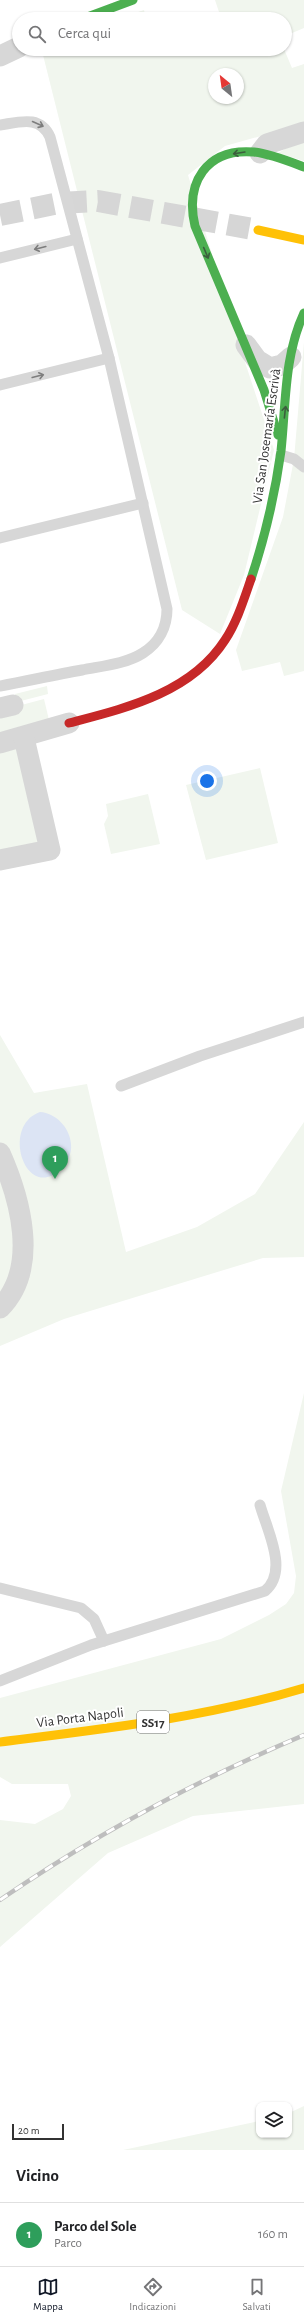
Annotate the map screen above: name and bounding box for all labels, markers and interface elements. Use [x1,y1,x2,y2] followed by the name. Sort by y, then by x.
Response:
[12,12,292,56] search box
[26,23,48,45] icon: search
[58,26,111,41] text: Cerca qui
[208,68,244,104] north arrow
[32,121,44,128] one-way arrow
[233,149,246,157] one-way arrow
[33,245,46,253] one-way arrow
[203,246,211,258] one-way arrow
[251,367,283,505] street label: Via San Josemaría Escrivà
[31,371,44,379] one-way arrow
[281,406,289,419] one-way arrow
[197,771,217,791] your location
[42,1146,68,1179] pin: 1
[36,1706,125,1730] street label: Via Porta Napoli
[137,1711,169,1733] road number: SS17
[256,2102,292,2138] map controls
[256,2102,292,2138] button: layers
[12,2122,64,2141] scale bar
[18,2125,39,2136] text: 20 m
[16,2167,59,2184] text: Vicino
[54,2219,137,2234] text: Parco del Sole
[27,2228,31,2241] text: 1
[258,2228,288,2241] text: 160 m
[54,2237,82,2250] text: Parco
[33,2276,63,2313] tab: Mappa
[129,2276,176,2313] tab: Indicazioni
[242,2276,271,2313] tab: Salvati

